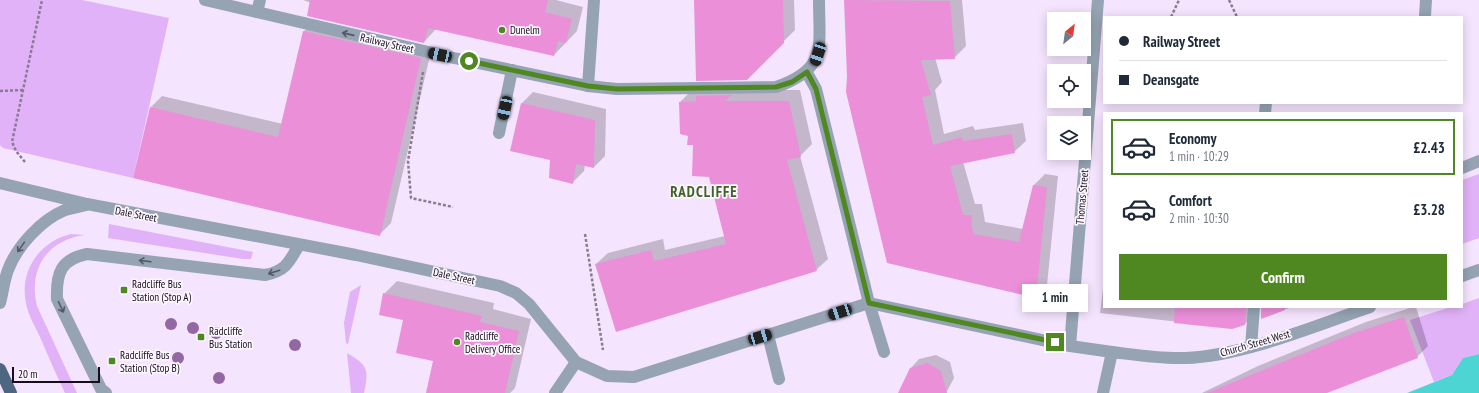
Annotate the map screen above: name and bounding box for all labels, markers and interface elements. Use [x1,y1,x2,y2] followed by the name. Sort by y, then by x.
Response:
[1047,12,1091,56] north arrow
[1047,12,1091,160] map controls
[510,23,540,37] place label: Dunelm
[497,25,507,35] marker: Dunelm
[342,29,355,37] one-way arrow
[359,30,415,56] street label: Railway Street
[1143,32,1220,51] text: Railway Street
[809,41,827,67] car
[427,47,453,63] car
[460,52,478,70] route start
[1047,64,1091,108] button: locate
[1143,70,1199,89] text: Deansgate
[497,95,513,121] car
[1047,116,1091,160] button: layers
[1121,129,1157,165] icon: car
[1169,129,1217,148] text: Economy
[1413,138,1445,157] text: £2.43
[1169,148,1229,165] text: 1 min · 10:29
[1073,169,1091,225] street label: Thomas Street
[670,182,738,201] district label: RADCLIFFE
[1121,191,1157,227] icon: car
[1169,191,1212,210] text: Comfort
[1413,200,1445,219] text: £3.28
[114,203,158,225] street label: Dale Street
[1169,210,1229,227] text: 2 min · 10:30
[17,242,25,253] one-way arrow
[1119,254,1447,300] button: Confirm
[139,257,152,265] one-way arrow
[432,265,476,287] street label: Dale Street
[268,269,280,277] one-way arrow
[132,277,191,304] place label: Radcliffe Bus Station (Stop A)
[1022,284,1088,312] callout: 1 min
[119,285,129,295] marker: Radcliffe Bus Station (Stop A)
[1042,289,1068,306] text: 1 min
[58,301,65,313] one-way arrow
[827,303,853,321] car
[209,324,252,351] place label: Radcliffe Bus Station
[1218,326,1292,360] street label: Church Street West
[747,328,773,346] car
[465,329,521,356] place label: Radcliffe Delivery Office
[196,332,206,342] marker: Radcliffe Bus Station
[1046,333,1064,351] route end
[452,337,462,347] marker: Radcliffe Delivery Office
[120,348,180,375] place label: Radcliffe Bus Station (Stop B)
[107,356,117,366] marker: Radcliffe Bus Station (Stop B)
[12,365,100,384] scale bar
[18,367,37,381] text: 20 m

